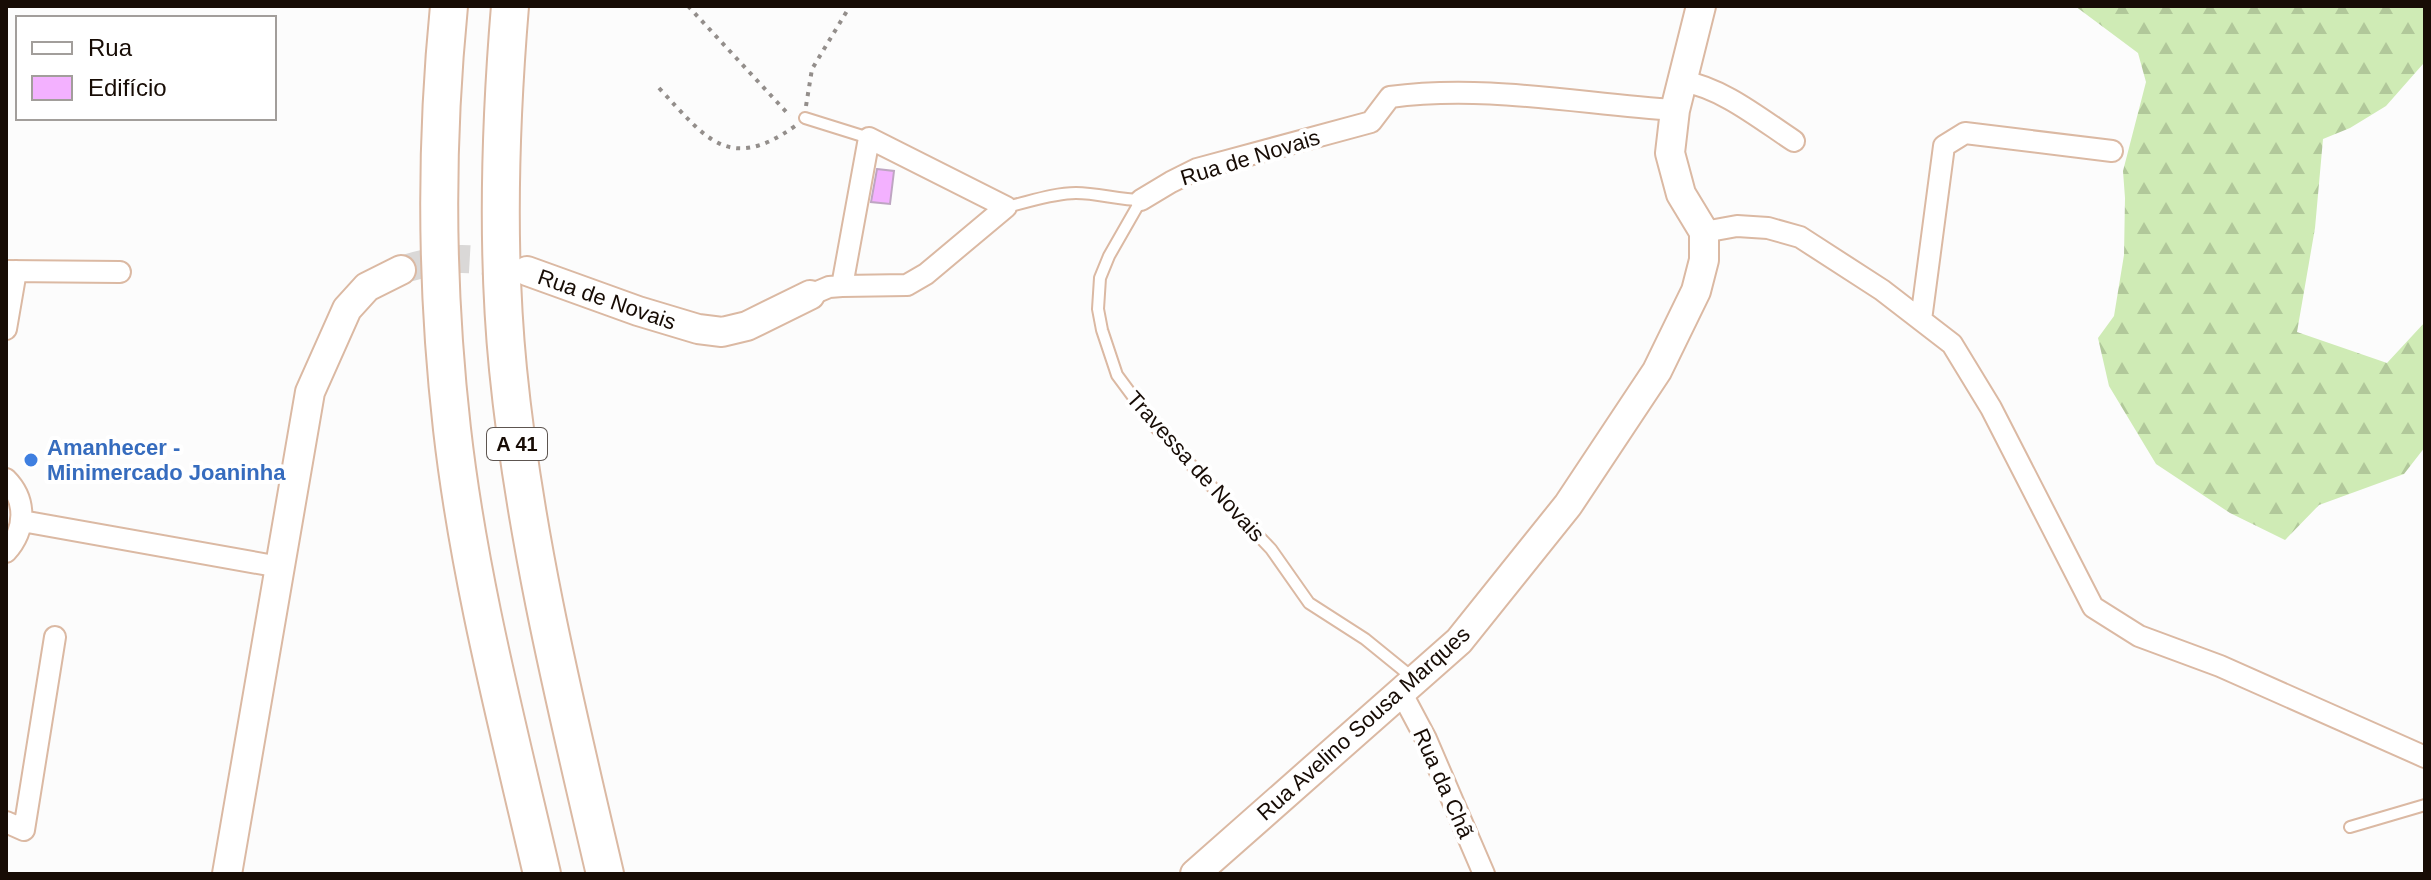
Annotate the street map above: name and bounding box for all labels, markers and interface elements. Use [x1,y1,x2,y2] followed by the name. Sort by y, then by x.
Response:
[16,16,276,120] legend
[88,34,133,61] text: Rua
[88,74,167,101] text: Edifício
[1177,124,1323,191] street label: Rua de Novais
[535,264,679,335] street label: Rua de Novais
[1122,386,1270,547] street label: Travessa de Novais
[487,428,547,460] road number: A 41
[47,435,286,485] place label: Amanhecer - Minimercado Joaninha
[22,451,40,469] marker: Amanhecer - Minimercado Joaninha
[1252,621,1475,825] street label: Rua Avelino Sousa Marques
[1408,724,1479,843] street label: Rua da Chã

